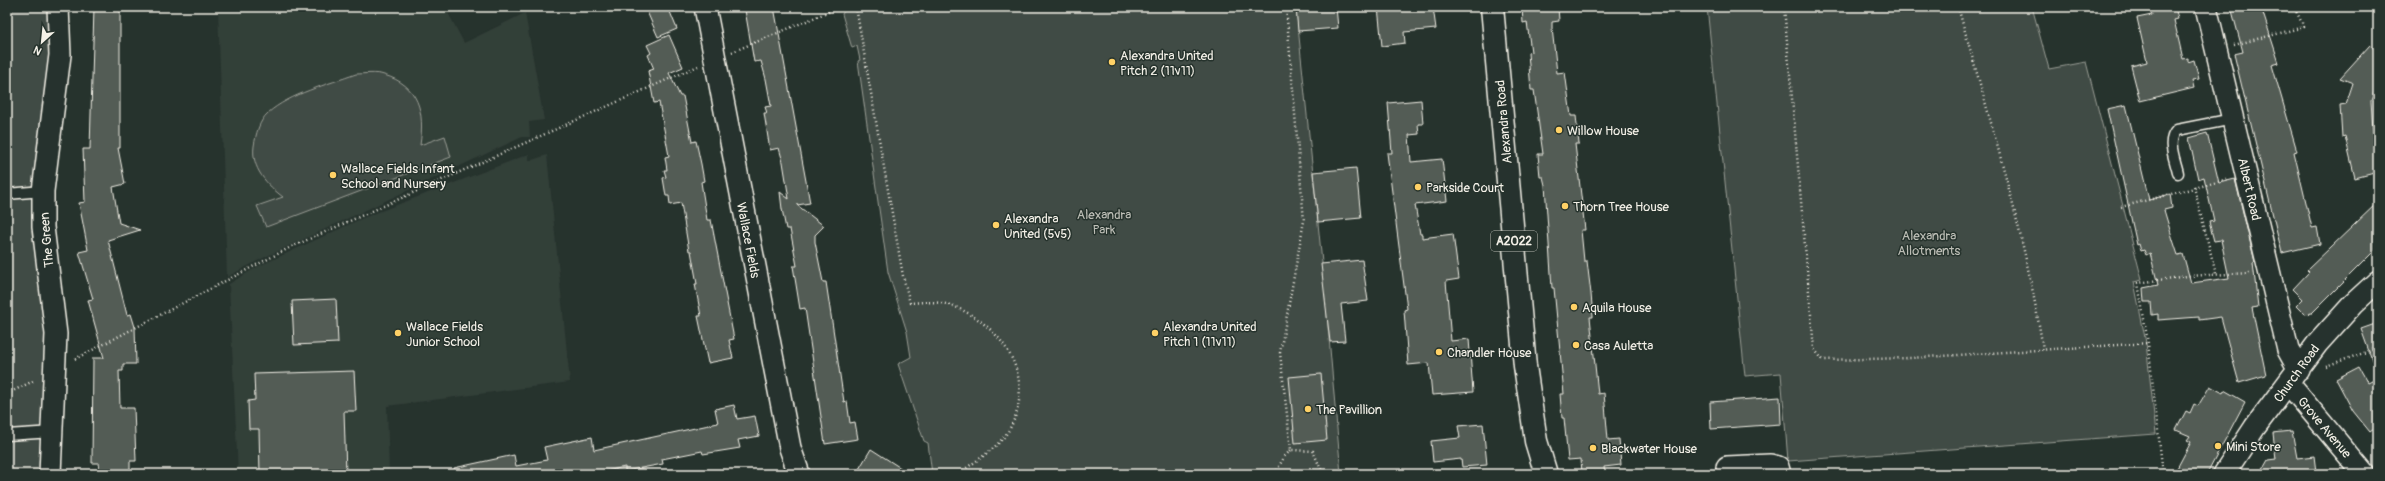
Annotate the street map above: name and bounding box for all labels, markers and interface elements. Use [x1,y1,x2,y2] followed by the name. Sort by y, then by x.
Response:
[22,22,62,62] north arrow
[31,43,44,58] text: N
[1120,48,1214,79] place label: Alexandra United Pitch 2 (11v11)
[1107,57,1117,67] marker: Alexandra United Pitch 2 (11v11)
[1492,79,1516,165] street label: Alexandra Road
[1567,123,1640,139] place label: Willow House
[1554,125,1564,135] marker: Willow House
[2234,156,2264,222] street label: Albert Road
[341,161,456,192] place label: Wallace Fields Infant School and Nursery
[328,170,338,180] marker: Wallace Fields Infant School and Nursery
[1426,180,1505,196] place label: Parkside Court
[1413,182,1423,192] marker: Parkside Court
[1573,199,1670,215] place label: Thorn Tree House
[733,201,763,280] street label: Wallace Fields
[1560,201,1570,211] marker: Thorn Tree House
[1077,207,1131,238] park label: Alexandra Park
[1004,211,1072,242] place label: Alexandra United (5v5)
[37,212,57,268] street label: The Green
[991,220,1001,230] marker: Alexandra United (5v5)
[1898,228,1961,259] park label: Alexandra Allotments
[1491,231,1537,251] road number: A2022
[1582,300,1652,316] place label: Aquila House
[1569,302,1579,312] marker: Aquila House
[406,319,483,350] place label: Wallace Fields Junior School
[1163,319,1257,350] place label: Alexandra United Pitch 1 (11v11)
[393,328,403,338] marker: Wallace Fields Junior School
[1150,328,1160,338] marker: Alexandra United Pitch 1 (11v11)
[1584,338,1653,354] place label: Casa Auletta
[1571,340,1581,350] marker: Casa Auletta
[2270,341,2323,406] street label: Church Road
[1447,345,1532,361] place label: Chandler House
[1434,347,1444,357] marker: Chandler House
[2294,394,2355,462] street label: Grove Avenue
[1316,402,1382,418] place label: The Pavillion
[1303,404,1313,414] marker: The Pavillion
[2226,439,2281,455] place label: Mini Store
[1601,441,1698,457] place label: Blackwater House
[2213,441,2223,451] marker: Mini Store
[1588,443,1598,453] marker: Blackwater House

